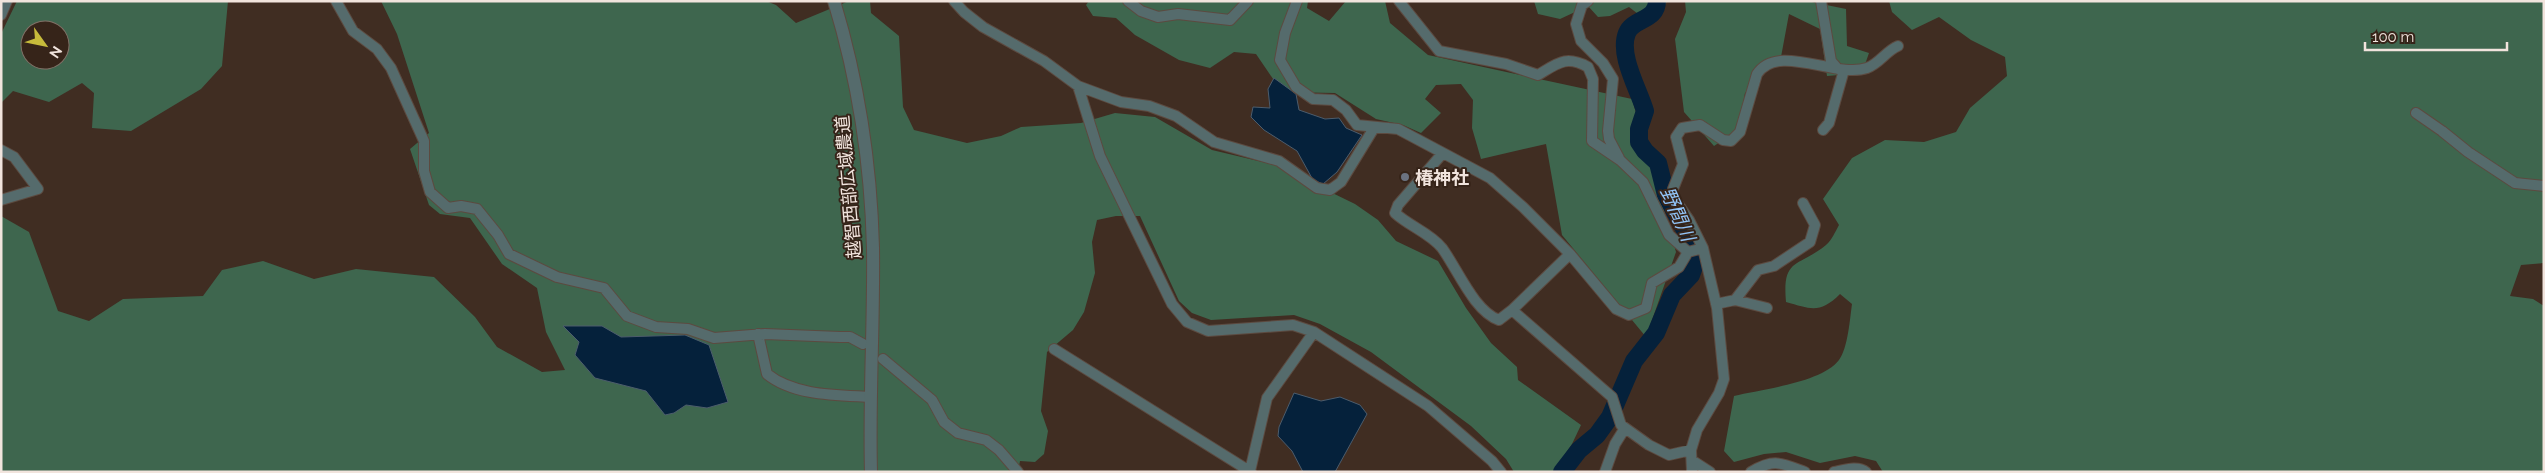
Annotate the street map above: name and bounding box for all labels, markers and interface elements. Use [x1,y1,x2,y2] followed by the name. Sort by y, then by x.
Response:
[20,20,70,70] north arrow
[2365,20,2508,52] scale bar
[2372,28,2414,46] text: 100 m
[46,43,66,61] text: N
[831,114,865,260] street label: 越智西部広域農道
[1415,167,1469,188] place label: 椿神社
[1399,171,1411,183] marker: 椿神社
[1656,183,1700,246] water label: 野間川

